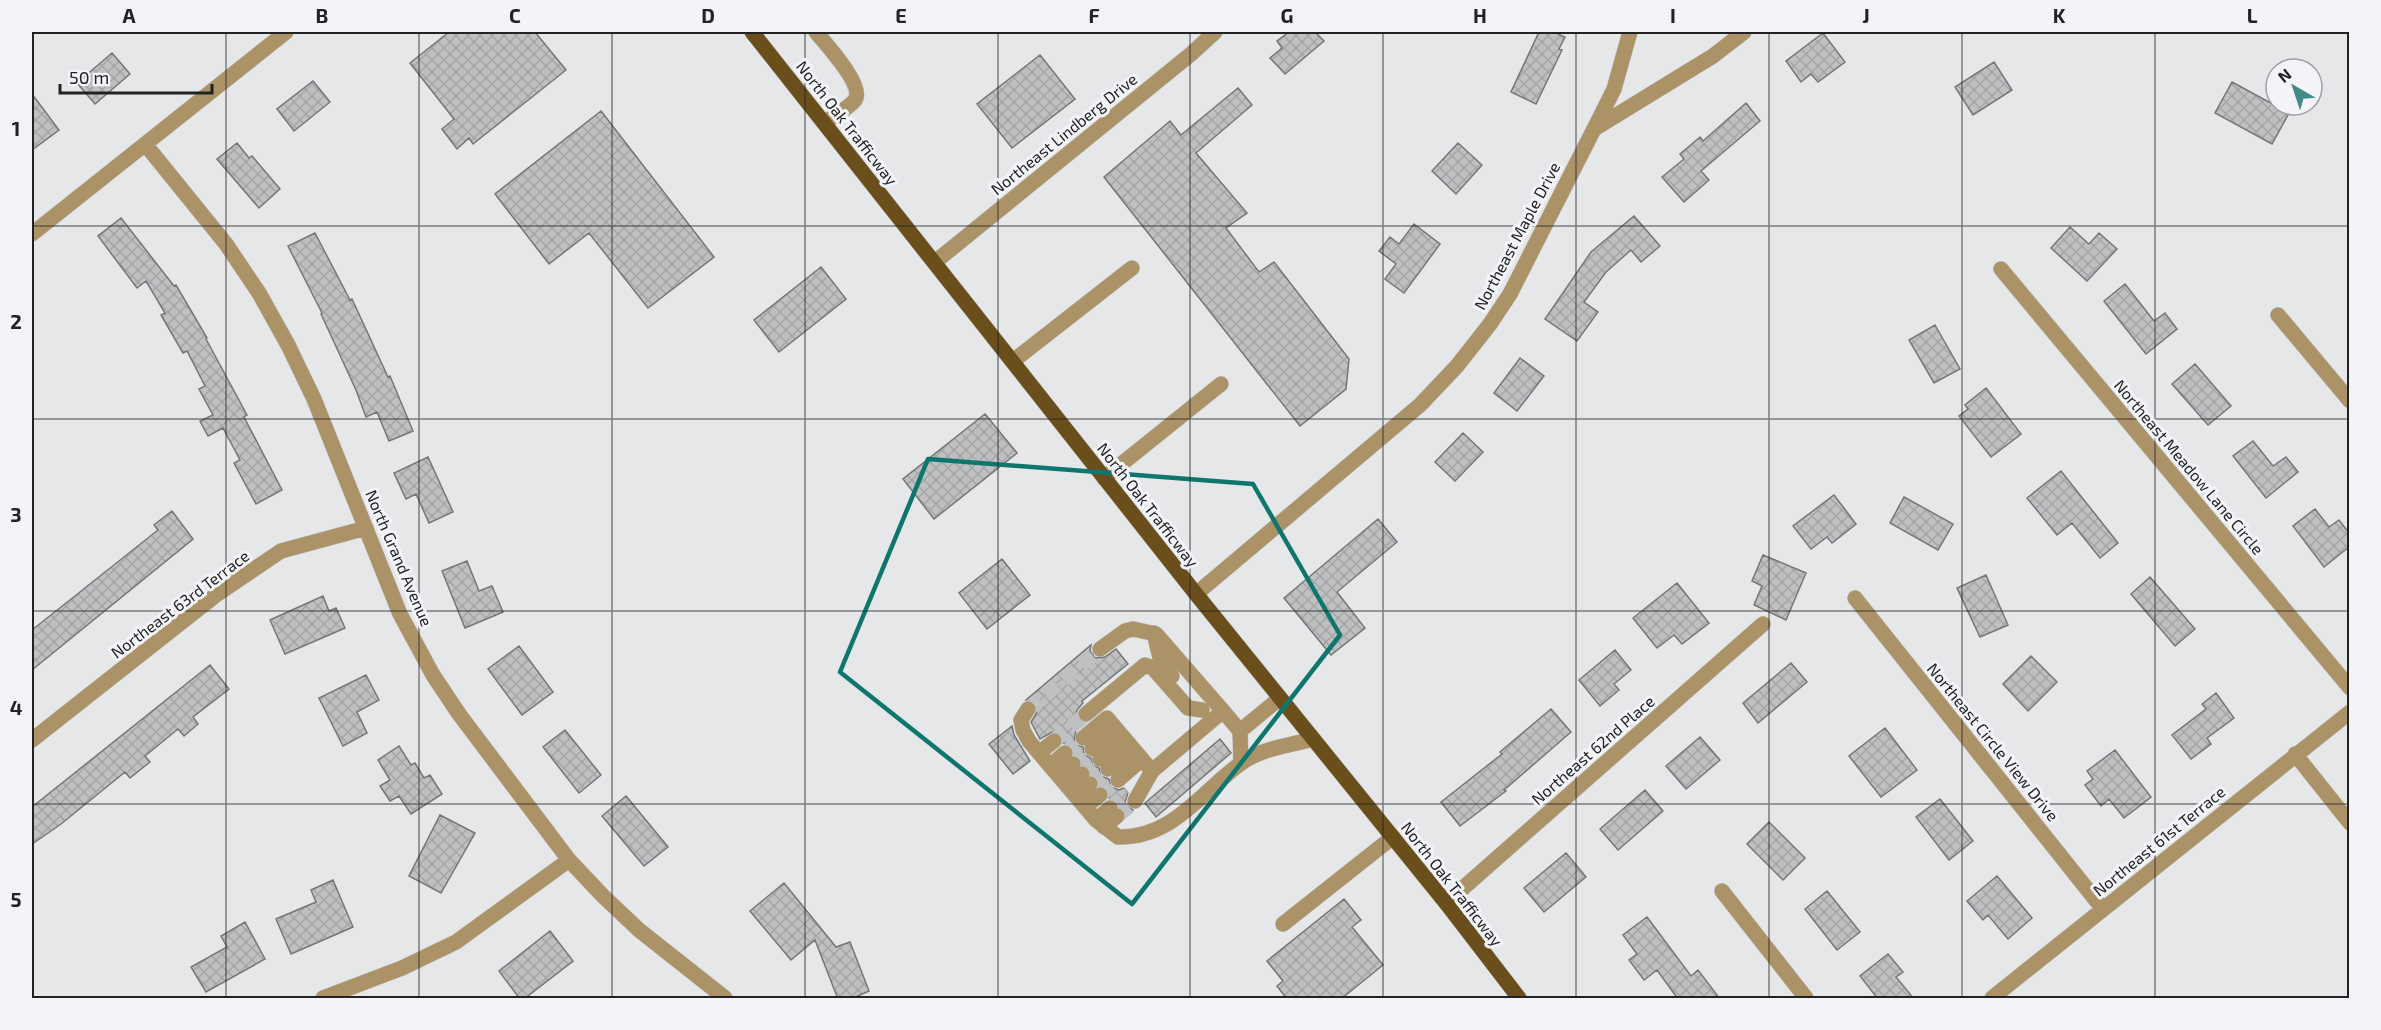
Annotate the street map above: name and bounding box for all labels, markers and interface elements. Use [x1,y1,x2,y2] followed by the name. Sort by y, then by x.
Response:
[122,3,136,27] text: A
[316,3,328,27] text: B
[509,3,521,27] text: C
[701,3,715,27] text: D
[895,3,907,27] text: E
[1088,3,1100,27] text: F
[1281,3,1293,27] text: G
[1473,3,1487,27] text: H
[1670,3,1676,27] text: I
[1862,3,1870,27] text: J
[2053,3,2066,27] text: K
[2247,3,2258,27] text: L
[60,57,212,95] scale bar
[793,57,902,189] street label: North Oak Trafficway
[2264,57,2324,117] north arrow
[2274,64,2295,86] text: N
[69,66,109,88] text: 50 m
[987,69,1141,198] street label: Northeast Lindberg Drive
[12,116,20,140] text: 1
[1470,159,1564,313] street label: Northeast Maple Drive
[10,309,22,333] text: 2
[2111,375,2268,558] street label: Northeast Meadow Lane Circle
[1094,439,1203,571] street label: North Oak Trafficway
[362,487,437,629] street label: North Grand Avenue
[10,502,22,526] text: 3
[107,545,253,662] street label: Northeast 63rd Terrace
[1924,659,2063,824] street label: Northeast Circle View Drive
[1527,691,1658,808] street label: Northeast 62nd Place
[10,695,23,719] text: 4
[2089,782,2229,900] street label: Northeast 61st Terrace
[1398,818,1507,950] street label: North Oak Trafficway
[10,887,22,911] text: 5

